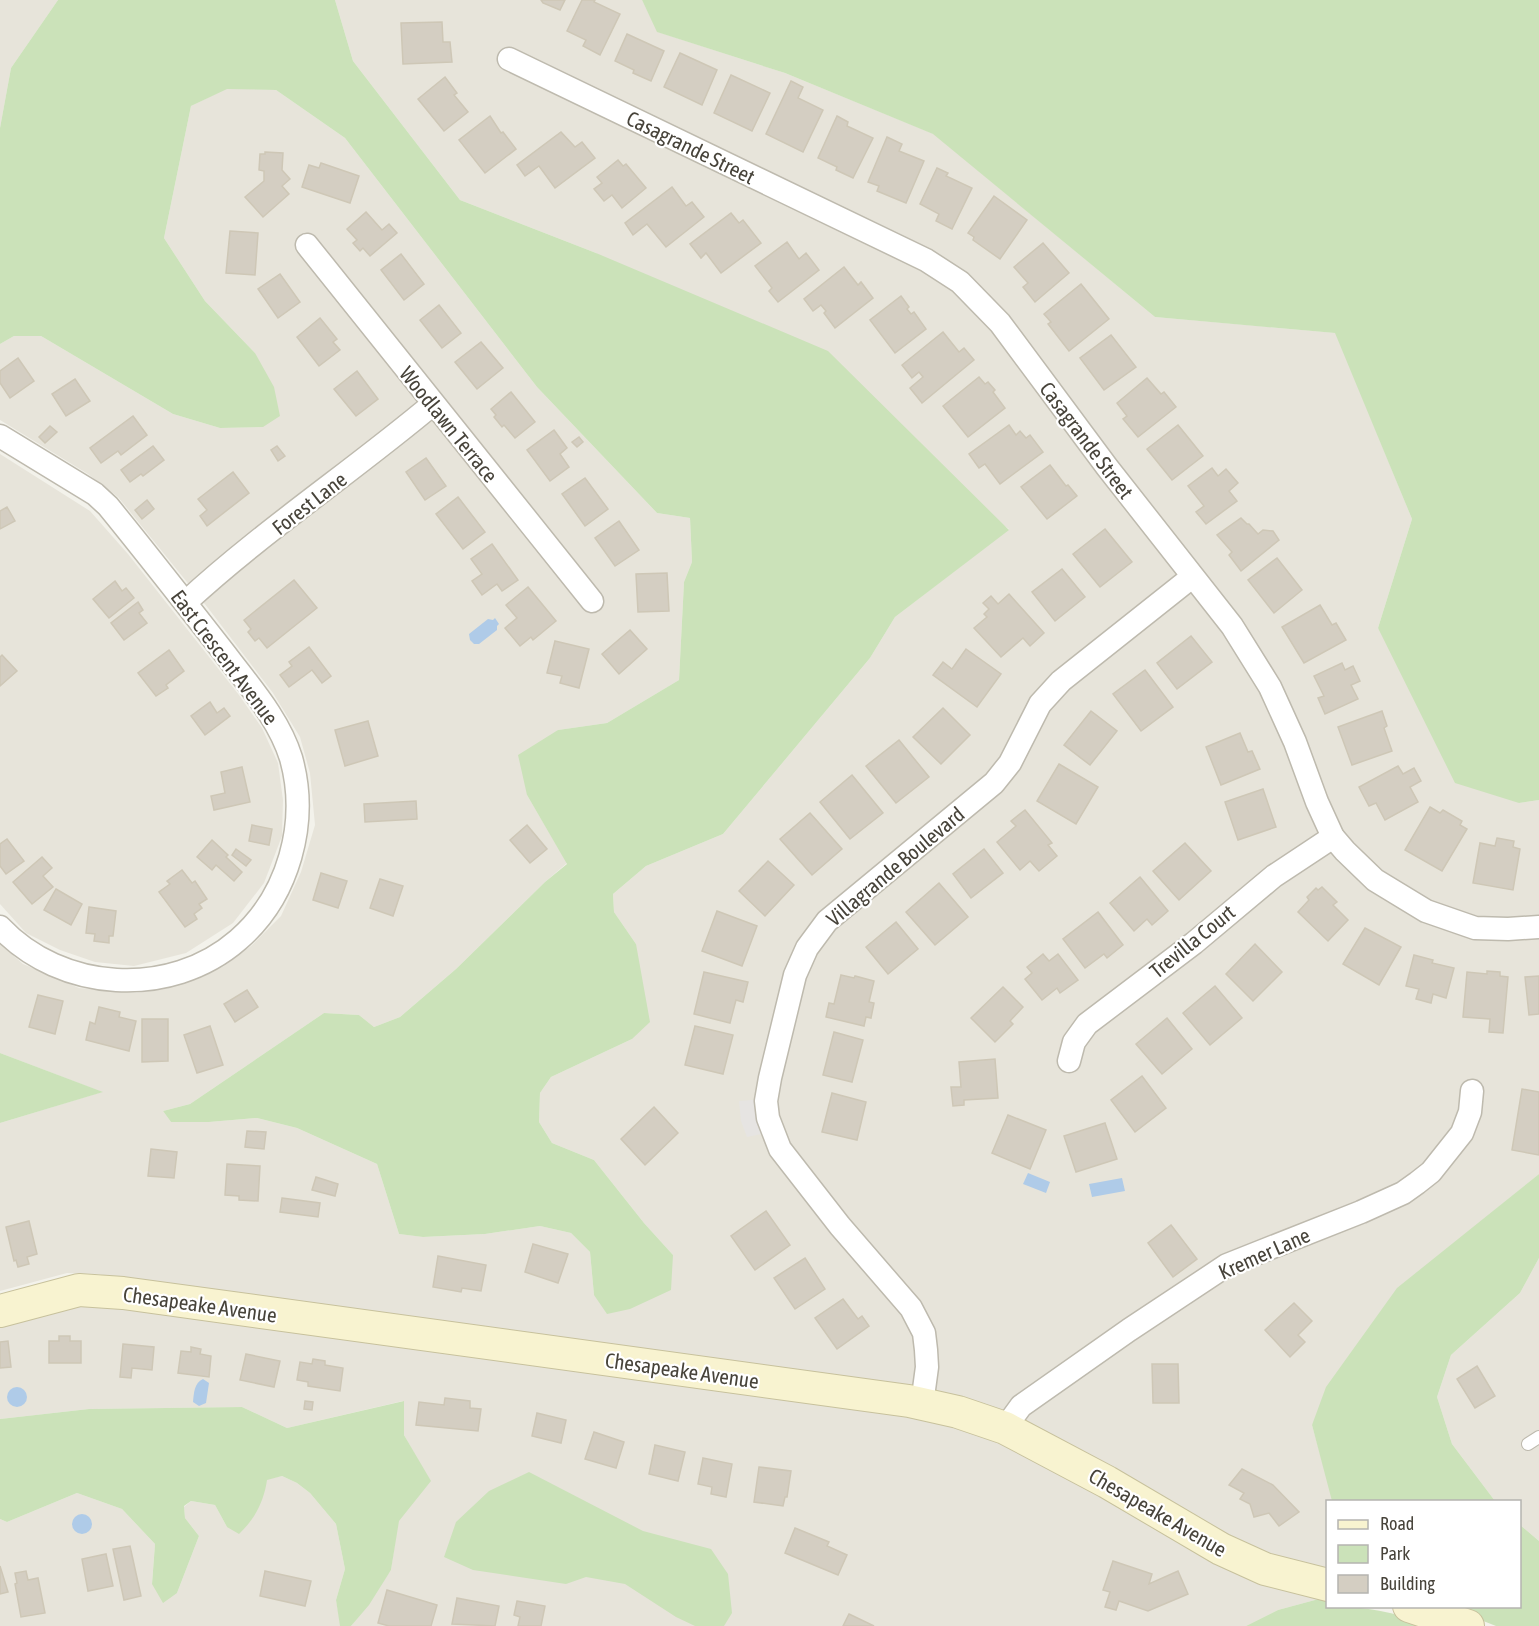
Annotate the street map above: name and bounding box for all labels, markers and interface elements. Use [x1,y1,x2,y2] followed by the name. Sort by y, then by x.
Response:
[623,106,759,188] street label: Casagrande Street
[395,361,503,487] street label: Woodlawn Terrace
[1035,377,1139,503] street label: Casagrande Street
[267,467,351,539] street label: Forest Lane
[167,585,283,729] street label: East Crescent Avenue
[821,801,969,931] street label: Villagrande Boulevard
[1145,900,1239,982] street label: Trevilla Court
[1215,1222,1313,1284] street label: Kremer Lane
[122,1281,278,1327] street label: Chesapeake Avenue
[604,1347,760,1393] street label: Chesapeake Avenue
[1085,1463,1231,1561] street label: Chesapeake Avenue
[1326,1500,1521,1608] legend
[1380,1513,1414,1534] text: Road
[1380,1543,1410,1564] text: Park
[1380,1573,1435,1594] text: Building

